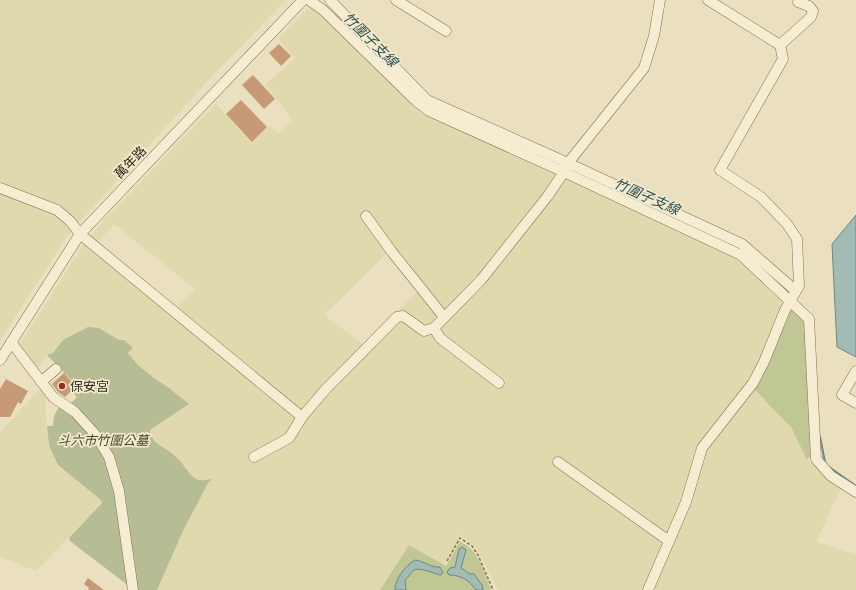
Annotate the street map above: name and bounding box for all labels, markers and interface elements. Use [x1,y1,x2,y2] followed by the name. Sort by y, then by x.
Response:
[340,8,404,72] water label: 竹圍子支線
[110,142,150,182] street label: 萬年路
[611,173,685,220] water label: 竹圍子支線
[70,377,109,395] place label: 保安宮
[57,381,67,391] marker: 保安宮
[57,431,150,449] park label: 斗六市竹圍公墓

